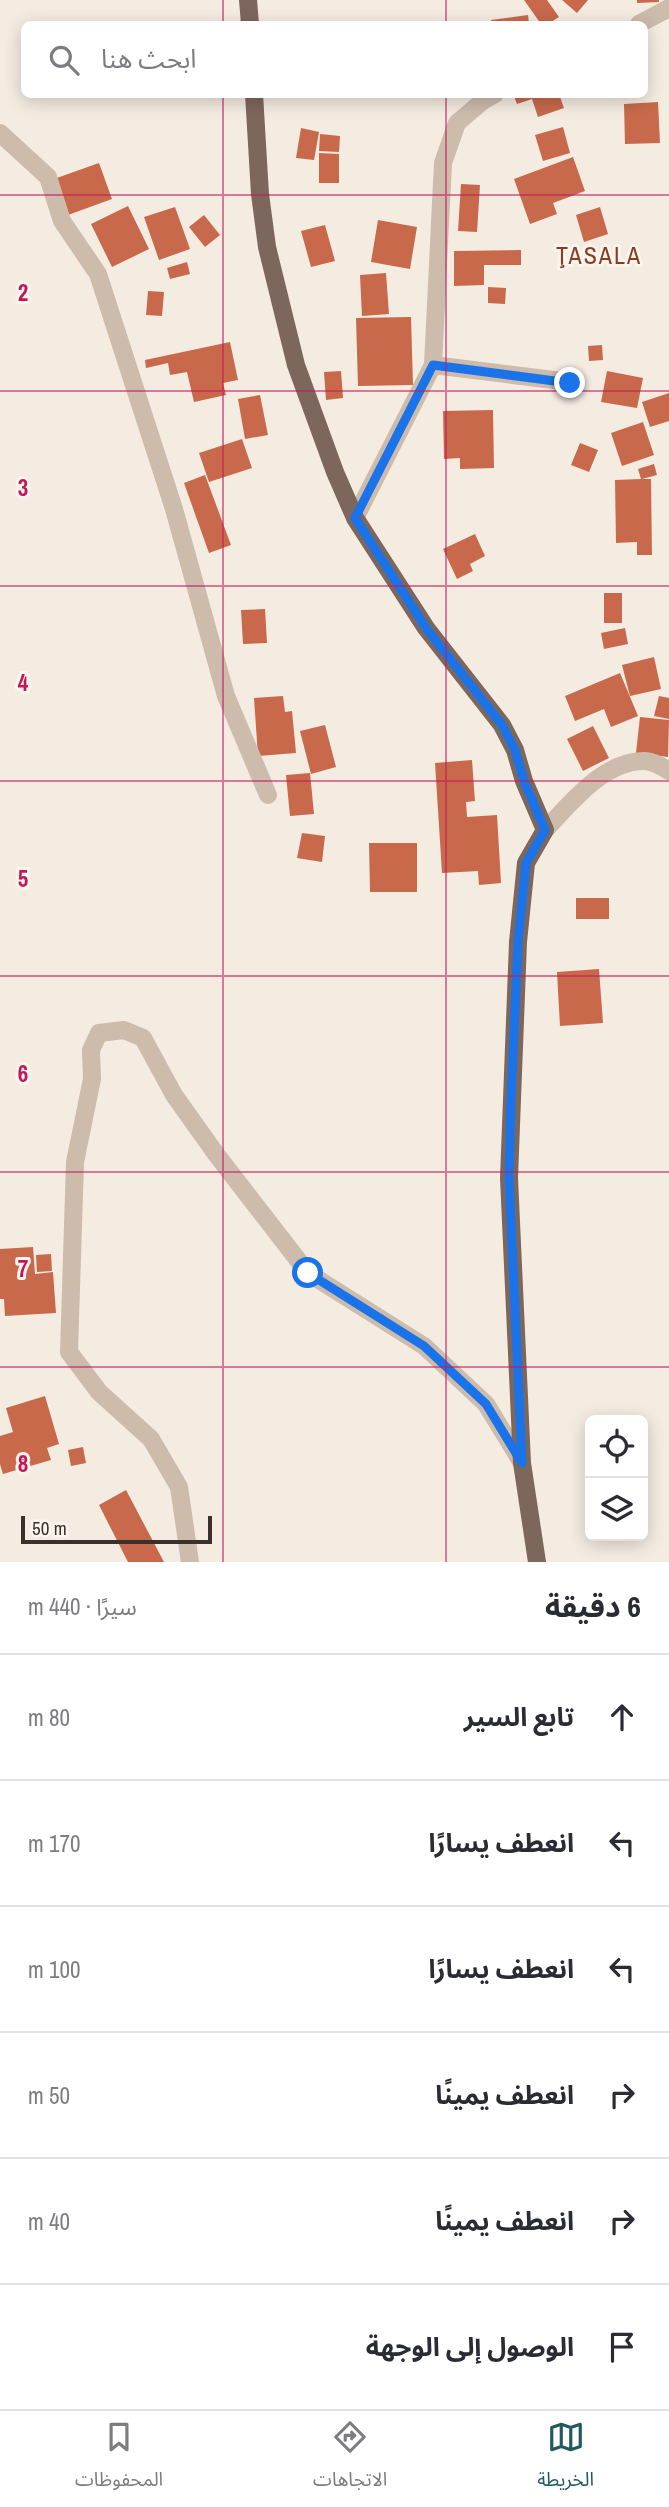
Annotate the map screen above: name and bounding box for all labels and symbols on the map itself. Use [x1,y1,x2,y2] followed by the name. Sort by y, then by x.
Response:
[556,239,642,271] district label: ŢASALA
[18,277,28,308] text: 2
[554,367,585,398] route end
[18,472,28,503] text: 3
[18,667,29,698] text: 4
[18,863,28,894] text: 5
[18,1058,28,1089] text: 6
[18,1253,28,1284] text: 7
[292,1257,323,1288] route start
[18,1448,28,1479] text: 8
[21,1513,212,1545] scale bar

